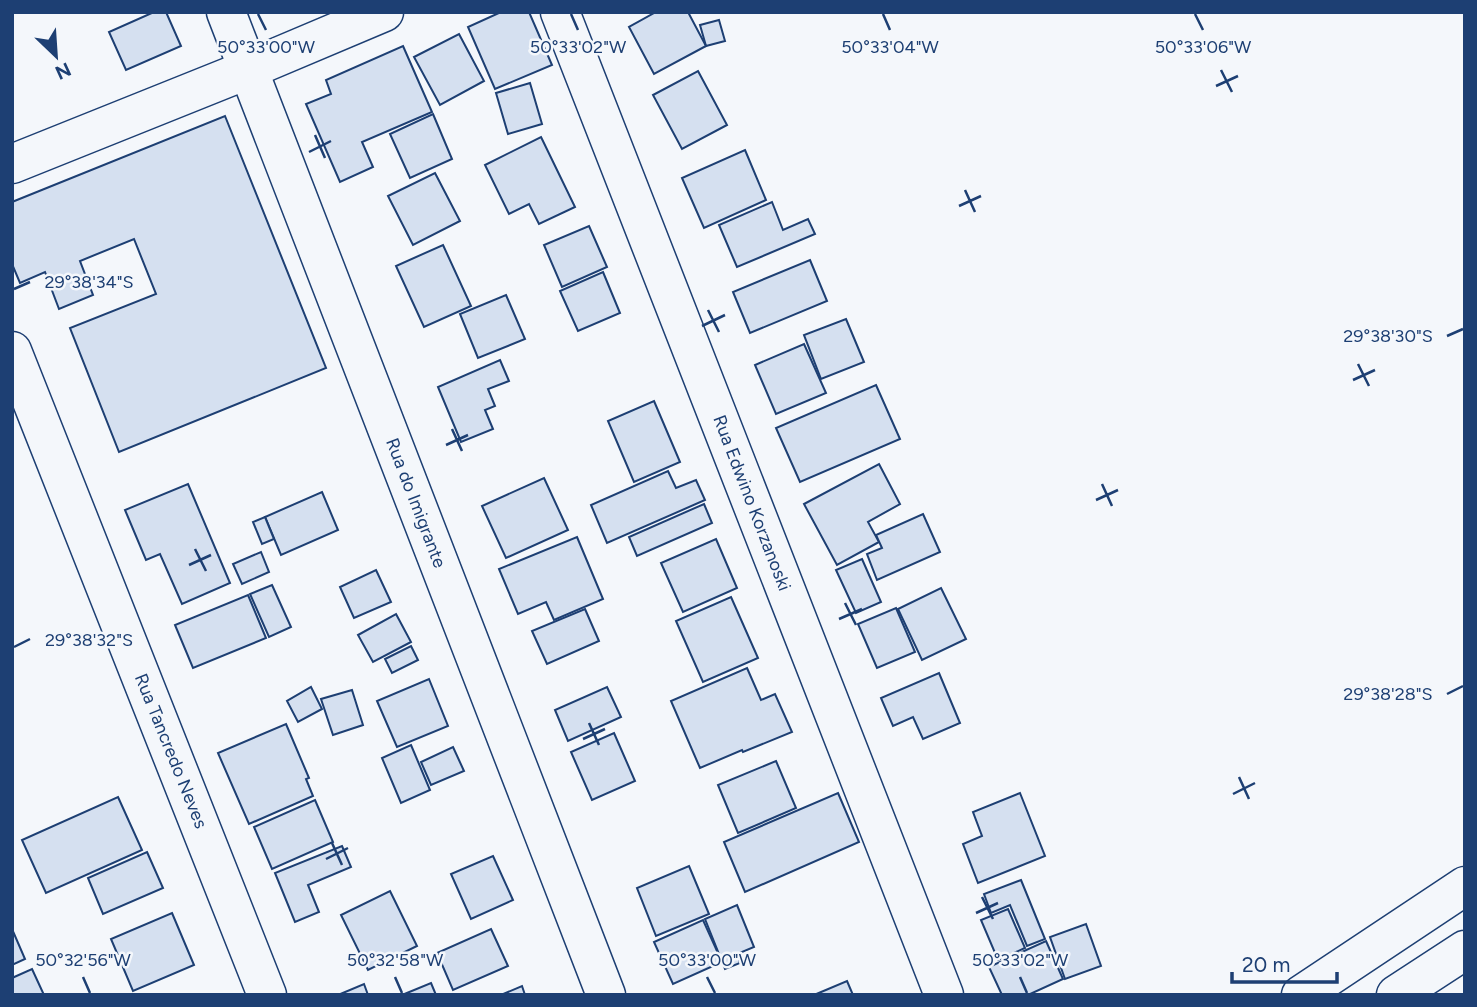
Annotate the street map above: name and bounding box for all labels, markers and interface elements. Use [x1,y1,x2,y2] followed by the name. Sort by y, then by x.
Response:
[21,21,91,91] north arrow
[217,36,316,58] text: 50°33'00"W
[530,36,627,58] text: 50°33'02"W
[841,36,939,58] text: 50°33'04"W
[1155,36,1252,58] text: 50°33'06"W
[51,57,74,84] text: N
[44,271,134,293] text: 29°38'34"S
[1343,325,1433,347] text: 29°38'30"S
[708,412,796,594] street label: Rua Edwino Korzanoski
[381,435,451,571] street label: Rua do Imigrante
[45,629,133,651] text: 29°38'32"S
[130,670,212,832] street label: Rua Tancredo Neves
[1343,683,1433,705] text: 29°38'28"S
[1232,940,1337,984] scale bar
[35,949,132,971] text: 50°32'56"W
[347,949,444,971] text: 50°32'58"W
[658,949,757,971] text: 50°33'00"W
[972,949,1069,971] text: 50°33'02"W
[1242,952,1290,977] text: 20 m

